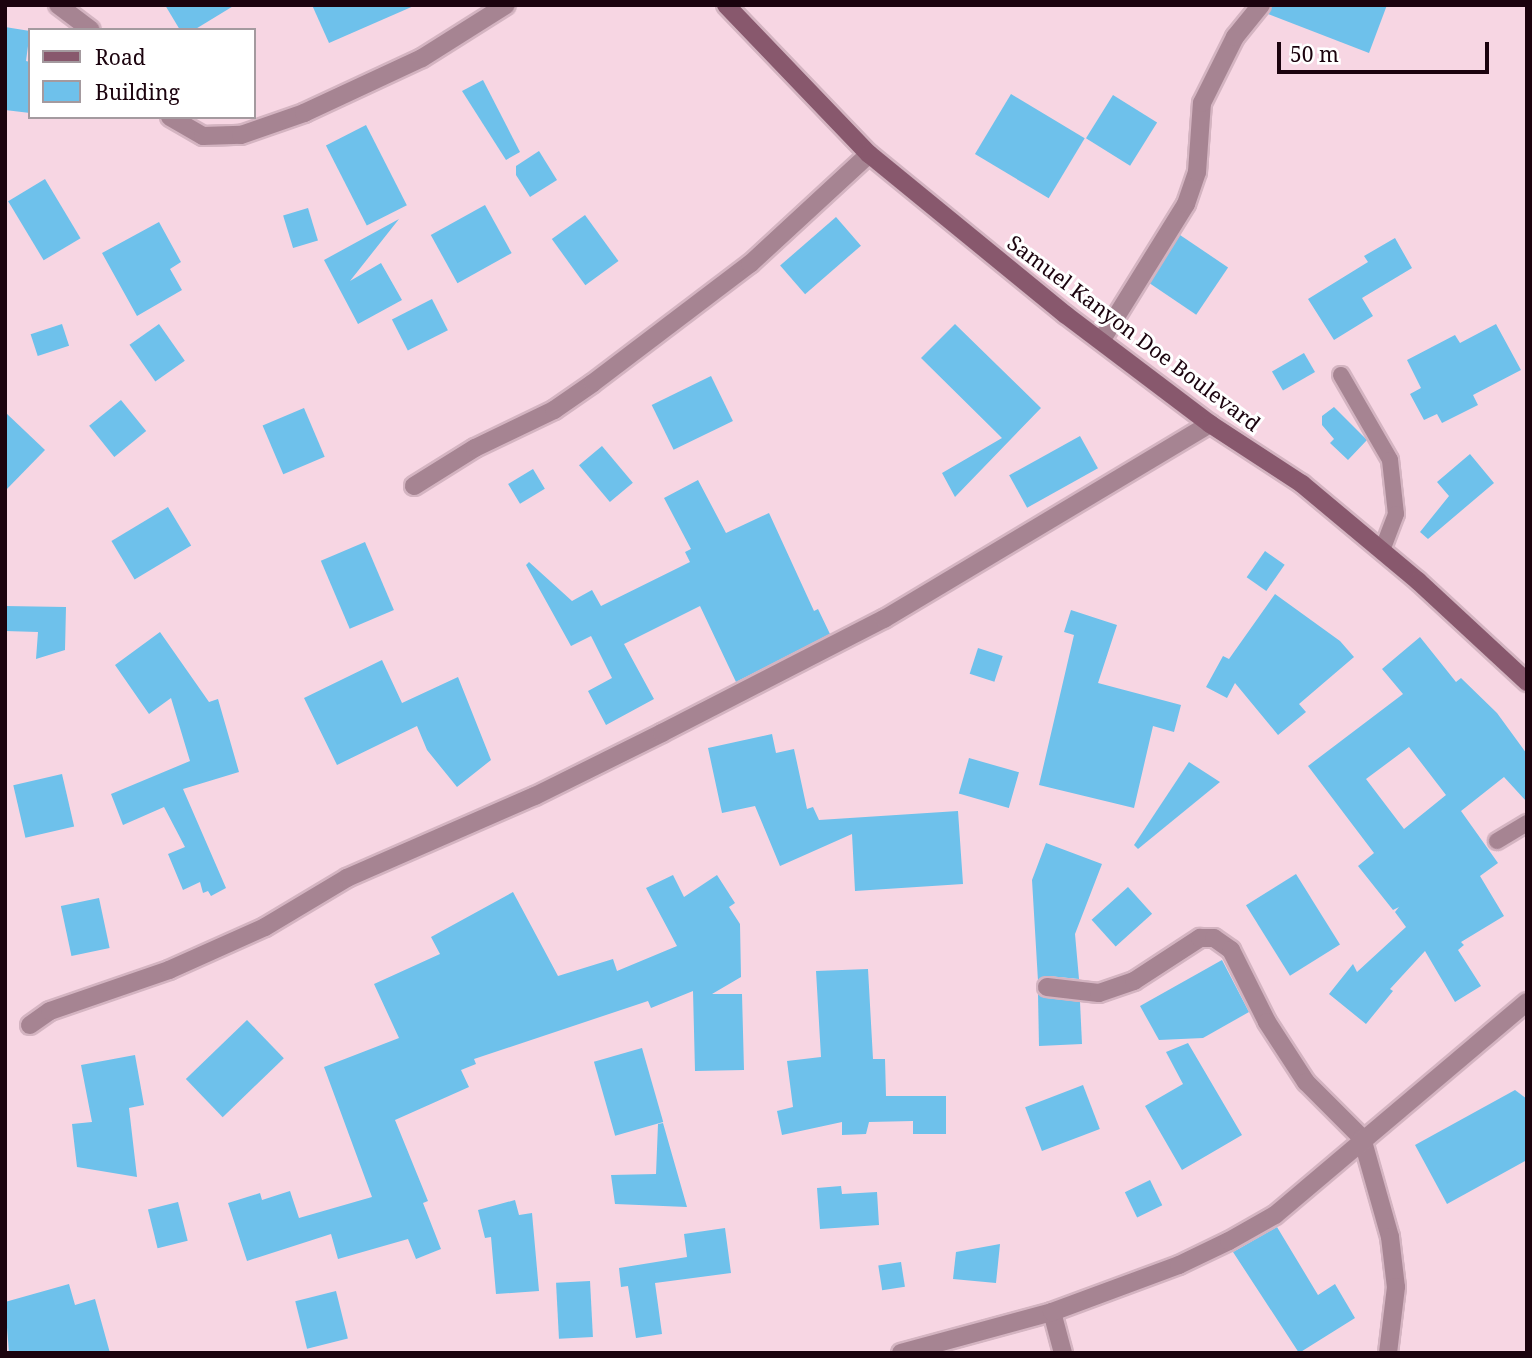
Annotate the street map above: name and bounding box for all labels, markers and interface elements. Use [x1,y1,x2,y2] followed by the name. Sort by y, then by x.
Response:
[28,28,256,119] legend
[1280,28,1492,72] scale bar
[1290,40,1339,68] text: 50 m
[95,43,146,71] text: Road
[95,78,180,106] text: Building
[1003,230,1265,436] street label: Samuel Kanyon Doe Boulevard

